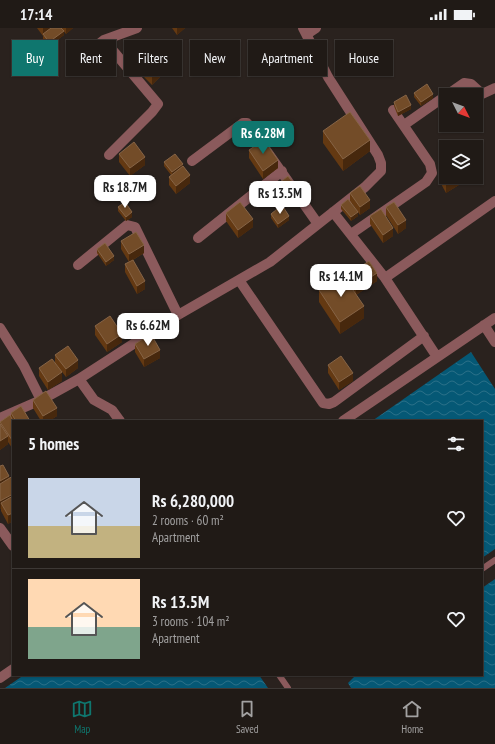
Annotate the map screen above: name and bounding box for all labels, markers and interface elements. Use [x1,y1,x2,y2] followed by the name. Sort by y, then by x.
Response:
[20,5,52,24] text: 17:14
[12,40,58,76] chip: Buy
[66,40,116,76] chip: Rent
[124,40,182,76] chip: Filters
[190,40,240,76] chip: New
[248,40,327,76] chip: Apartment
[335,40,393,76] chip: House
[439,88,483,132] north arrow
[439,88,483,184] map controls
[222,121,304,155] pin: Rs 6.28M
[241,125,285,142] text: Rs 6.28M
[439,140,483,184] button: layers
[84,175,166,209] pin: Rs 18.7M
[103,179,147,196] text: Rs 18.7M
[239,181,321,215] pin: Rs 13.5M
[258,185,302,202] text: Rs 13.5M
[300,264,382,298] pin: Rs 14.1M
[319,268,363,285] text: Rs 14.1M
[107,313,189,347] pin: Rs 6.62M
[126,317,170,334] text: Rs 6.62M
[28,433,79,455] text: 5 homes
[445,433,467,455] icon: filters
[152,490,234,512] text: Rs 6,280,000
[60,494,108,542] icon: home
[445,507,467,529] icon: heart
[152,512,224,529] text: 2 rooms · 60 m²
[152,529,200,546] text: Apartment
[152,591,209,613] text: Rs 13.5M
[60,595,108,643] icon: home
[445,608,467,630] icon: heart
[152,613,230,630] text: 3 rooms · 104 m²
[152,630,200,647] text: Apartment
[71,698,93,736] tab: Map
[236,698,259,736] tab: Saved
[401,698,424,736] tab: Home

